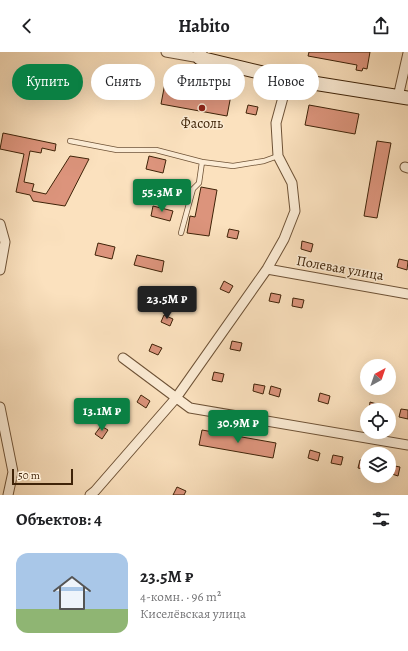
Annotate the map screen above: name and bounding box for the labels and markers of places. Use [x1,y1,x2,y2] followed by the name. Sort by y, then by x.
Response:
[197,103,207,113] marker: Фасоль
[181,114,223,133] place label: Фасоль
[125,179,199,213] pin: 55.3M ₽
[130,286,204,320] pin: 23.5M ₽
[65,398,139,432] pin: 13.1M ₽
[201,410,275,444] pin: 30.9M ₽

